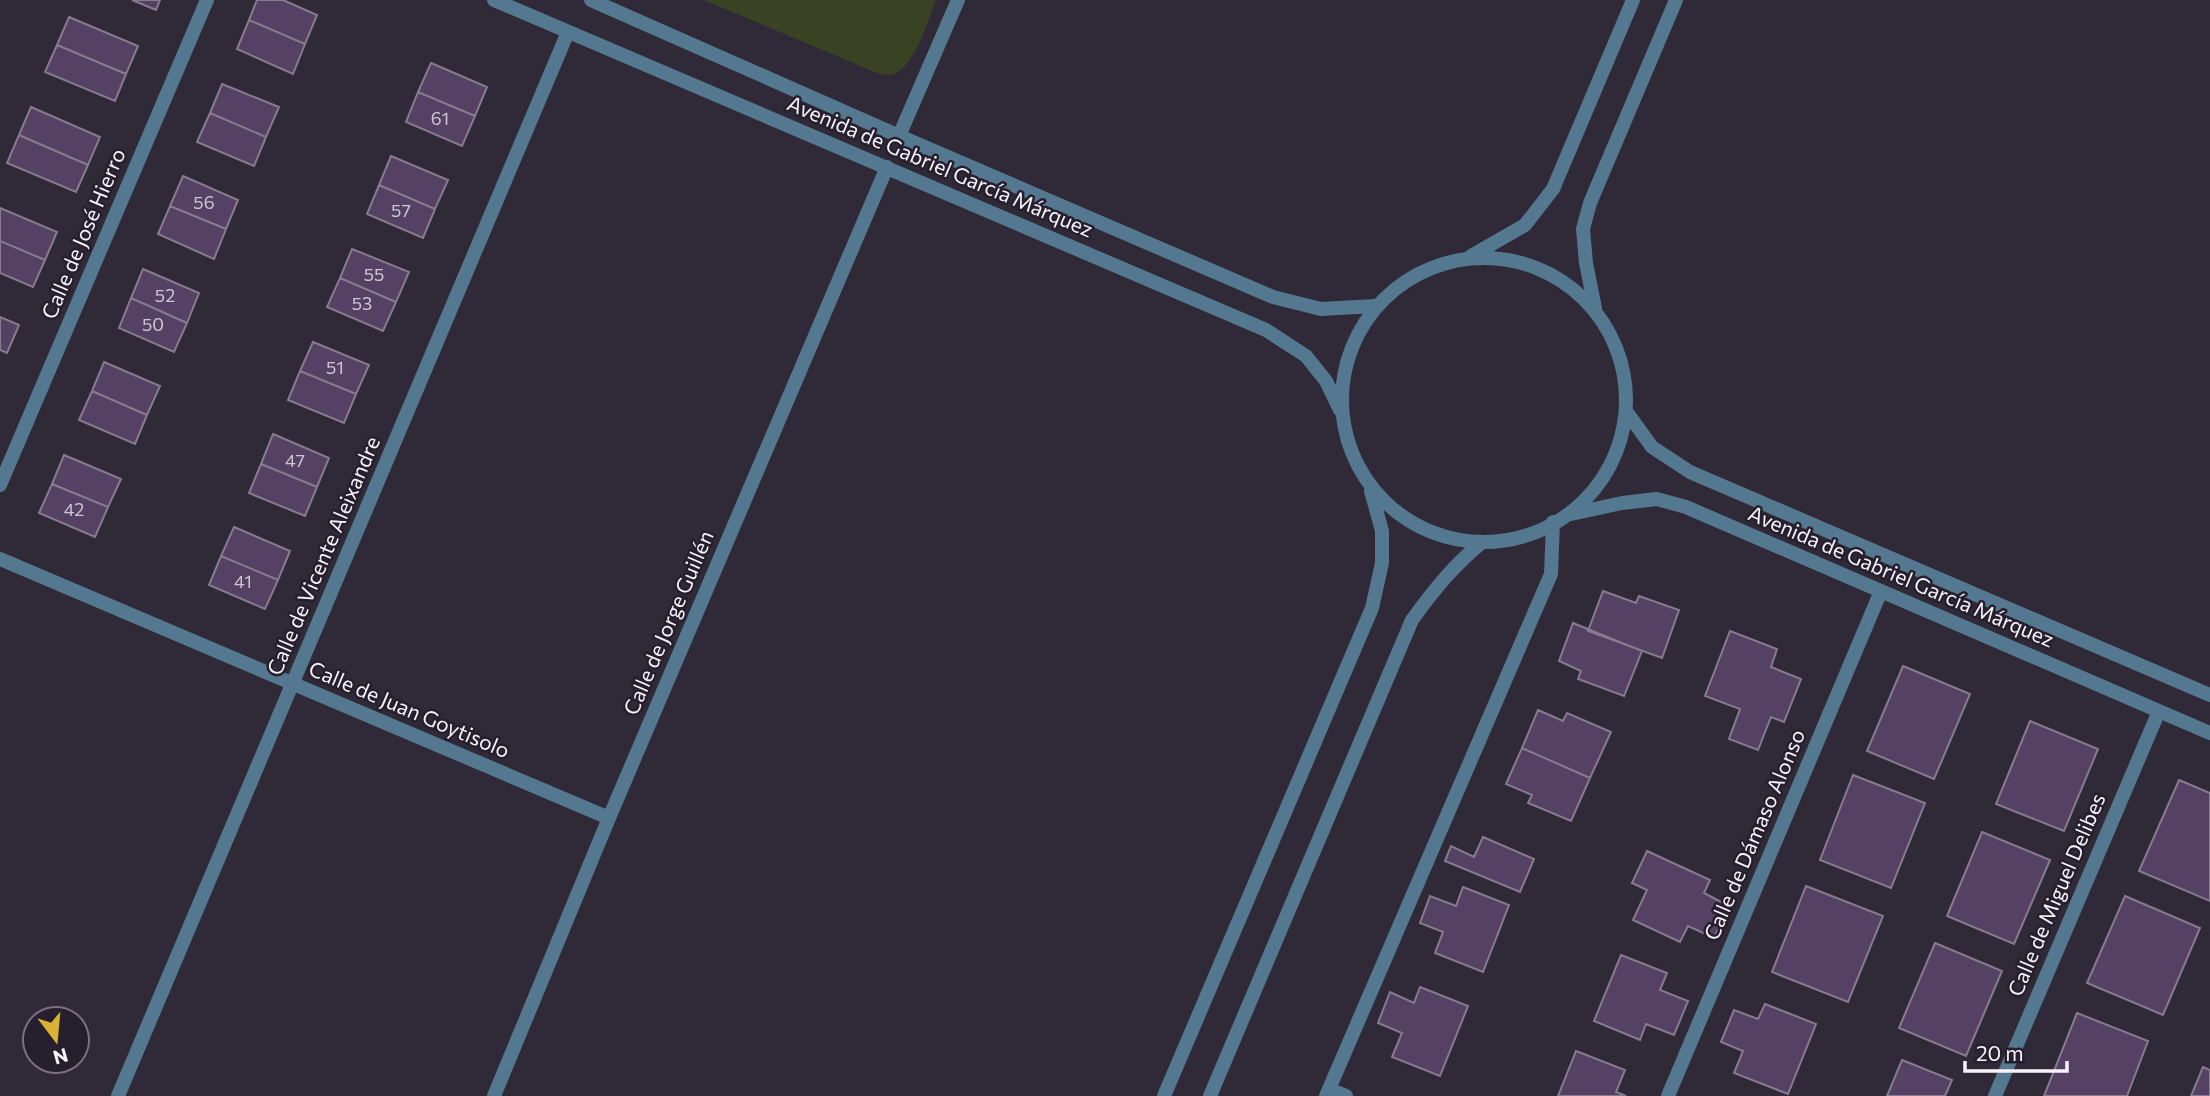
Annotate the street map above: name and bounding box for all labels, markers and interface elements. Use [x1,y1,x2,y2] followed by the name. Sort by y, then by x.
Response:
[784,90,1097,241] street label: Avenida de Gabriel García Márquez
[431,107,449,129] house number: 61
[35,144,130,322] street label: Calle de José Hierro
[193,191,215,213] house number: 56
[391,199,411,221] house number: 57
[364,263,384,285] house number: 55
[155,284,175,306] house number: 52
[352,292,372,314] house number: 53
[142,313,164,335] house number: 50
[326,356,344,378] house number: 51
[261,432,384,679] street label: Calle de Vicente Aleixandre
[285,449,305,471] house number: 47
[64,498,84,520] house number: 42
[1745,500,2058,651] street label: Avenida de Gabriel García Márquez
[617,526,718,718] street label: Calle de Jorge Guillén
[234,570,252,592] house number: 41
[305,655,514,762] street label: Calle de Juan Goytisolo
[1698,725,1809,944] street label: Calle de Dámaso Alonso
[2002,789,2110,1000] street label: Calle de Miguel Delibes
[21,1005,91,1075] north arrow
[1965,1030,2066,1074] scale bar
[1976,1040,2024,1065] text: 20 m
[51,1044,71,1070] text: N

